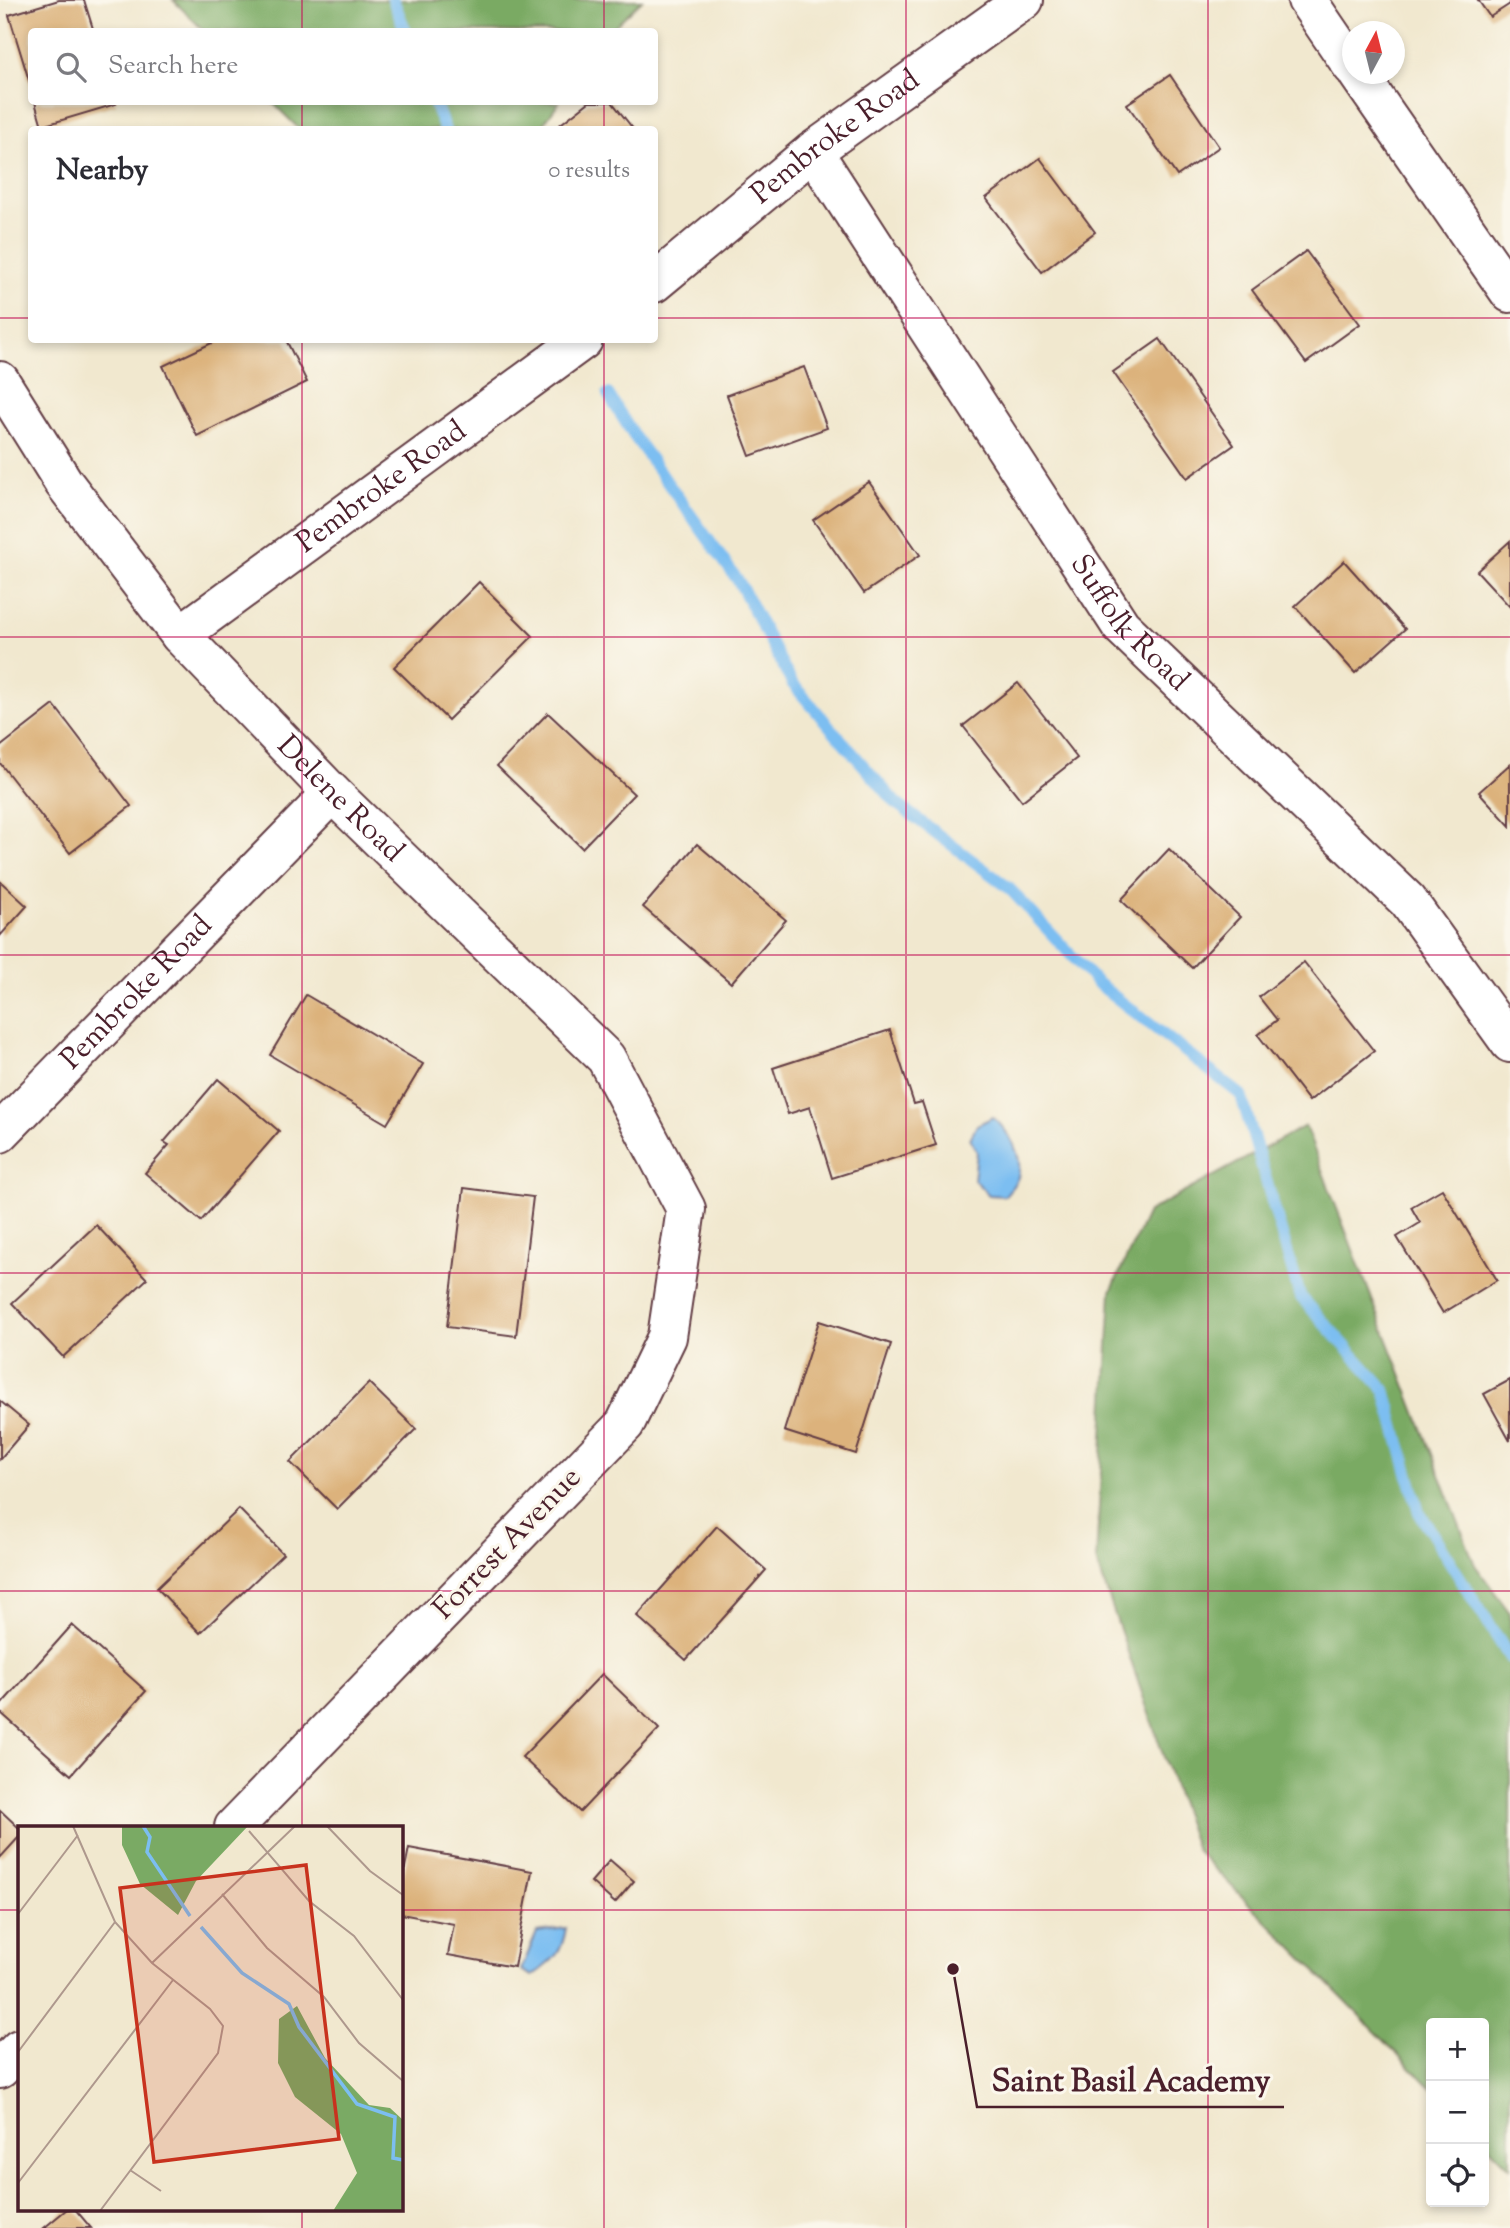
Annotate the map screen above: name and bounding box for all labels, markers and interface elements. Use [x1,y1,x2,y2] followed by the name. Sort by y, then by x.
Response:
[1342,21,1405,84] north arrow
[28,28,658,105] search box
[52,48,90,86] icon: search
[108,48,238,85] text: Search here
[742,59,929,215] street label: Pembroke Road
[56,150,148,193] text: Nearby
[548,155,630,188] text: 0 results
[288,410,476,564] street label: Pembroke Road
[1059,546,1199,702] street label: Suffolk Road
[266,726,414,873] street label: Delene Road
[51,906,223,1080] street label: Pembroke Road
[424,1458,592,1630] street label: Forrest Avenue
[18,1826,402,2210] inset map
[1426,2018,1489,2207] map controls
[1426,2018,1489,2081] button: +
[977,2054,1284,2107] callout: Saint Basil Academy
[992,2060,1270,2106] text: Saint Basil Academy
[1426,2081,1489,2144] button: −
[1426,2144,1489,2207] button: locate

